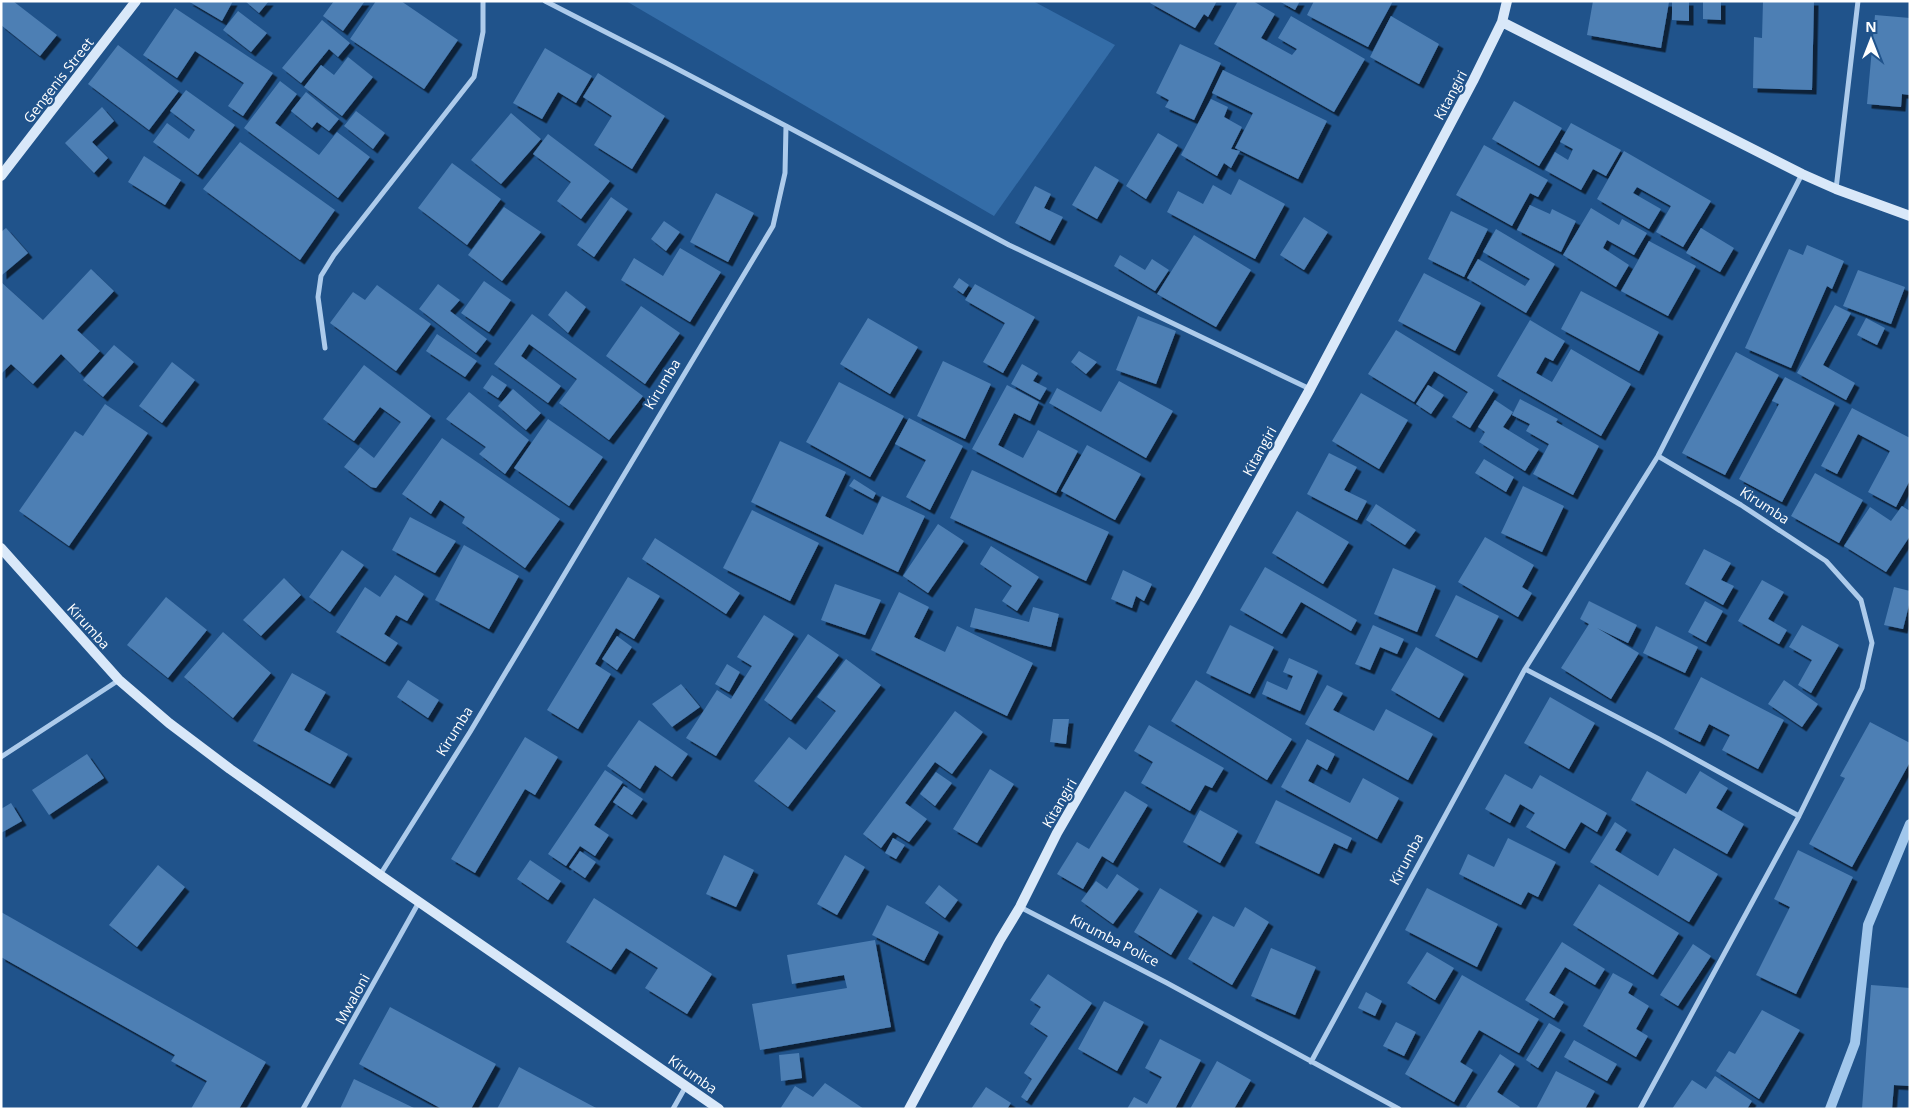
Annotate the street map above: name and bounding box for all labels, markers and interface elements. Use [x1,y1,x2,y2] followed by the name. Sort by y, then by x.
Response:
[1846,15,1896,65] north arrow
[1865,17,1877,36] text: N
[19,33,97,127] street label: Gengenis Street
[1429,67,1471,123] street label: Kitangiri
[640,355,684,413] street label: Kirumba
[1238,423,1280,479] street label: Kitangiri
[1736,482,1794,528] street label: Kirumba
[63,599,115,653] street label: Kirumba
[431,702,477,760] street label: Kirumba
[1037,775,1081,831] street label: Kitangiri
[1385,830,1427,888] street label: Kirumba
[1067,909,1163,971] street label: Kirumba Police
[330,970,374,1028] street label: Mwaloni
[665,1050,721,1098] street label: Kirumba

